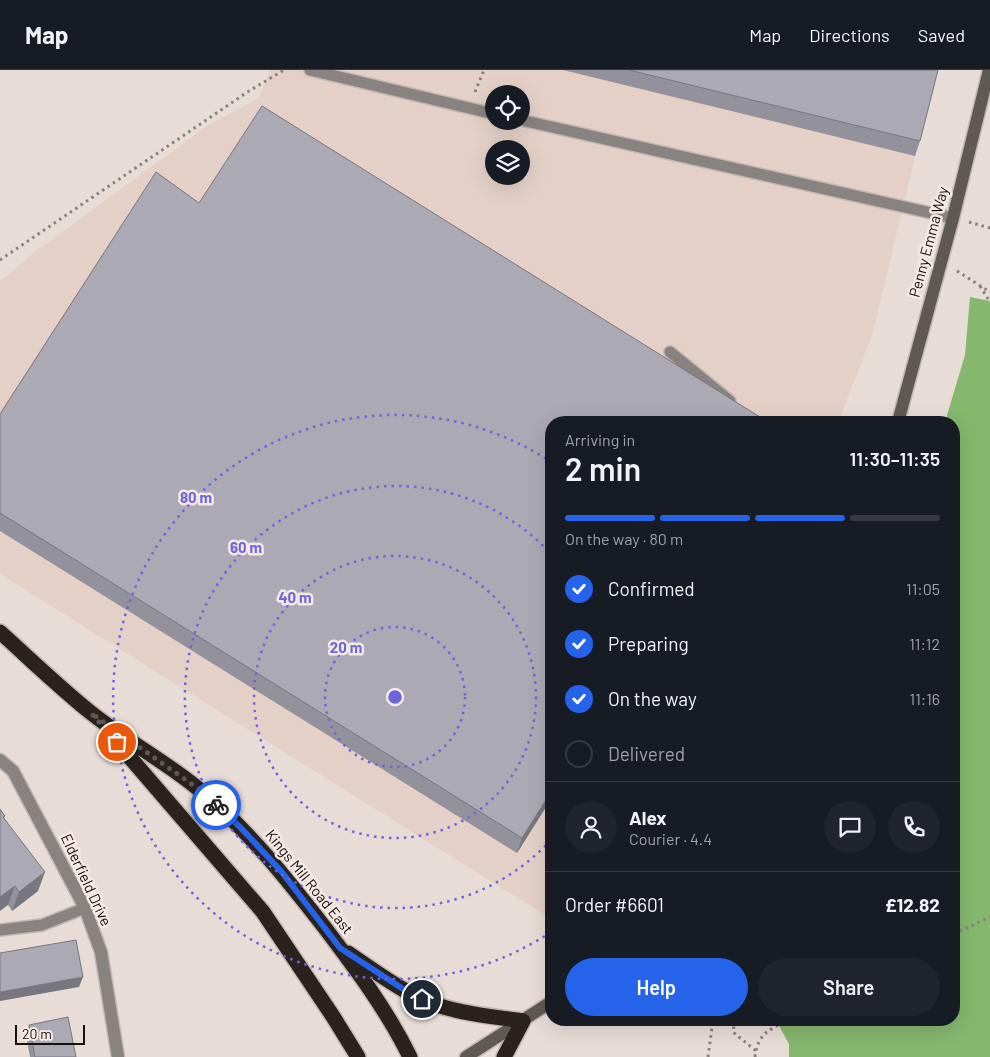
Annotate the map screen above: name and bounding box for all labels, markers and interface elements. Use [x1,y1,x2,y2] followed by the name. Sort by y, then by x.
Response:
[25,20,68,49] text: Map
[749,24,781,46] text: Map
[809,24,890,46] text: Directions
[918,24,965,46] text: Saved
[485,85,530,185] map controls
[485,85,530,130] button: locate
[485,140,530,185] button: layers
[905,184,952,299] street label: Penny Emma Way
[565,430,635,449] text: Arriving in
[850,447,940,470] text: 11:30–11:35
[565,449,641,487] text: 2 min
[180,488,212,506] text: 80 m
[565,529,683,548] text: On the way · 80 m
[230,538,262,556] text: 60 m
[565,575,593,603] icon: check
[608,577,695,600] text: Confirmed
[906,579,940,598] text: 11:05
[278,588,312,606] text: 40 m
[565,630,593,658] icon: check
[608,632,689,655] text: Preparing
[909,634,940,653] text: 11:12
[330,638,362,656] text: 20 m
[565,685,593,713] icon: check
[608,687,697,710] text: On the way
[386,688,404,706] centre of rings
[909,689,940,708] text: 11:16
[96,721,138,763] pin
[103,728,131,756] icon: bag
[608,742,685,765] text: Delivered
[191,780,241,830] courier
[202,791,230,819] icon: bike
[565,801,617,853] button: person
[824,801,876,853] button: chat
[888,801,940,853] button: phone
[629,806,667,829] text: Alex
[262,825,357,937] street label: Kings Mill Road East
[629,829,712,848] text: Courier · 4.4
[58,831,116,928] street label: Elderfield Drive
[565,893,664,916] text: Order #6601
[885,893,940,916] text: £12.82
[565,958,748,1016] button: Help
[758,958,940,1016] button: Share
[401,978,443,1020] pin
[408,985,436,1013] icon: home
[15,1022,85,1045] scale bar
[22,1025,52,1042] text: 20 m

